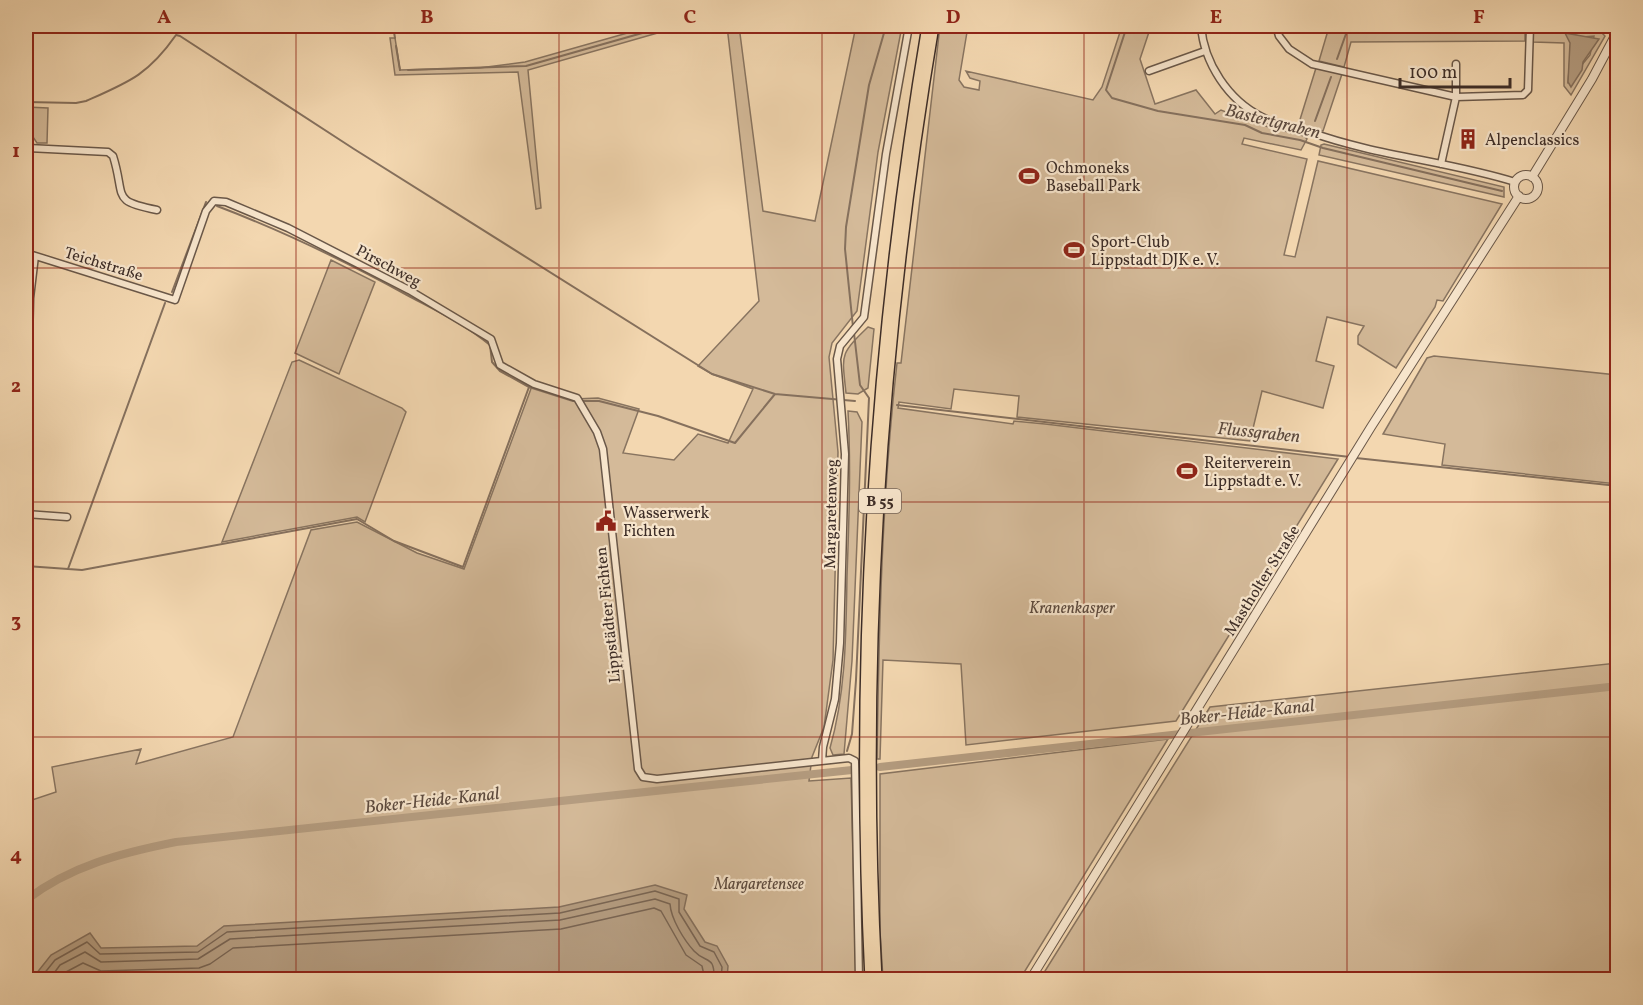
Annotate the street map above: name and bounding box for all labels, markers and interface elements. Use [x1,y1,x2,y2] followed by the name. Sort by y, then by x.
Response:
[157,4,171,32] text: A
[420,4,434,32] text: B
[684,4,697,32] text: C
[946,4,960,32] text: D
[1210,4,1222,32] text: E
[1473,4,1485,32] text: F
[1400,51,1510,89] scale bar
[1409,61,1458,86] text: 100 m
[1222,99,1323,146] water label: Bastertgraben
[1456,127,1480,151] building icon: Alpenclassics
[1485,130,1580,152] place label: Alpenclassics
[12,138,20,166] text: 1
[1046,158,1141,198] place label: Ochmoneks Baseball Park
[1017,164,1041,188] sports icon: Ochmoneks Baseball Park
[1091,232,1219,272] place label: Sport-Club Lippstadt DJK e. V.
[1062,238,1086,262] sports icon: Sport-Club Lippstadt DJK e. V.
[351,240,425,293] street label: Pirschweg
[61,243,145,287] street label: Teichstraße
[11,373,21,401] text: 2
[1216,417,1301,450] water label: Flussgraben
[1204,453,1301,493] place label: Reiterverein Lippstadt e. V.
[820,459,844,569] street label: Margaretenweg
[1175,459,1199,483] sports icon: Reiterverein Lippstadt e. V.
[859,489,901,513] road number: B 55
[623,503,709,543] place label: Wasserwerk Fichten
[594,509,618,533] public building icon: Wasserwerk Fichten
[1220,521,1306,641] street label: Mastholter Straße
[591,546,627,684] street label: Lippstädter Fichten
[1029,598,1116,620] park label: Kranenkasper
[11,608,21,636] text: 3
[1178,694,1316,733] water label: Boker-Heide-Kanal
[363,782,501,821] water label: Boker-Heide-Kanal
[10,842,22,870] text: 4
[713,874,804,896] park label: Margaretensee

